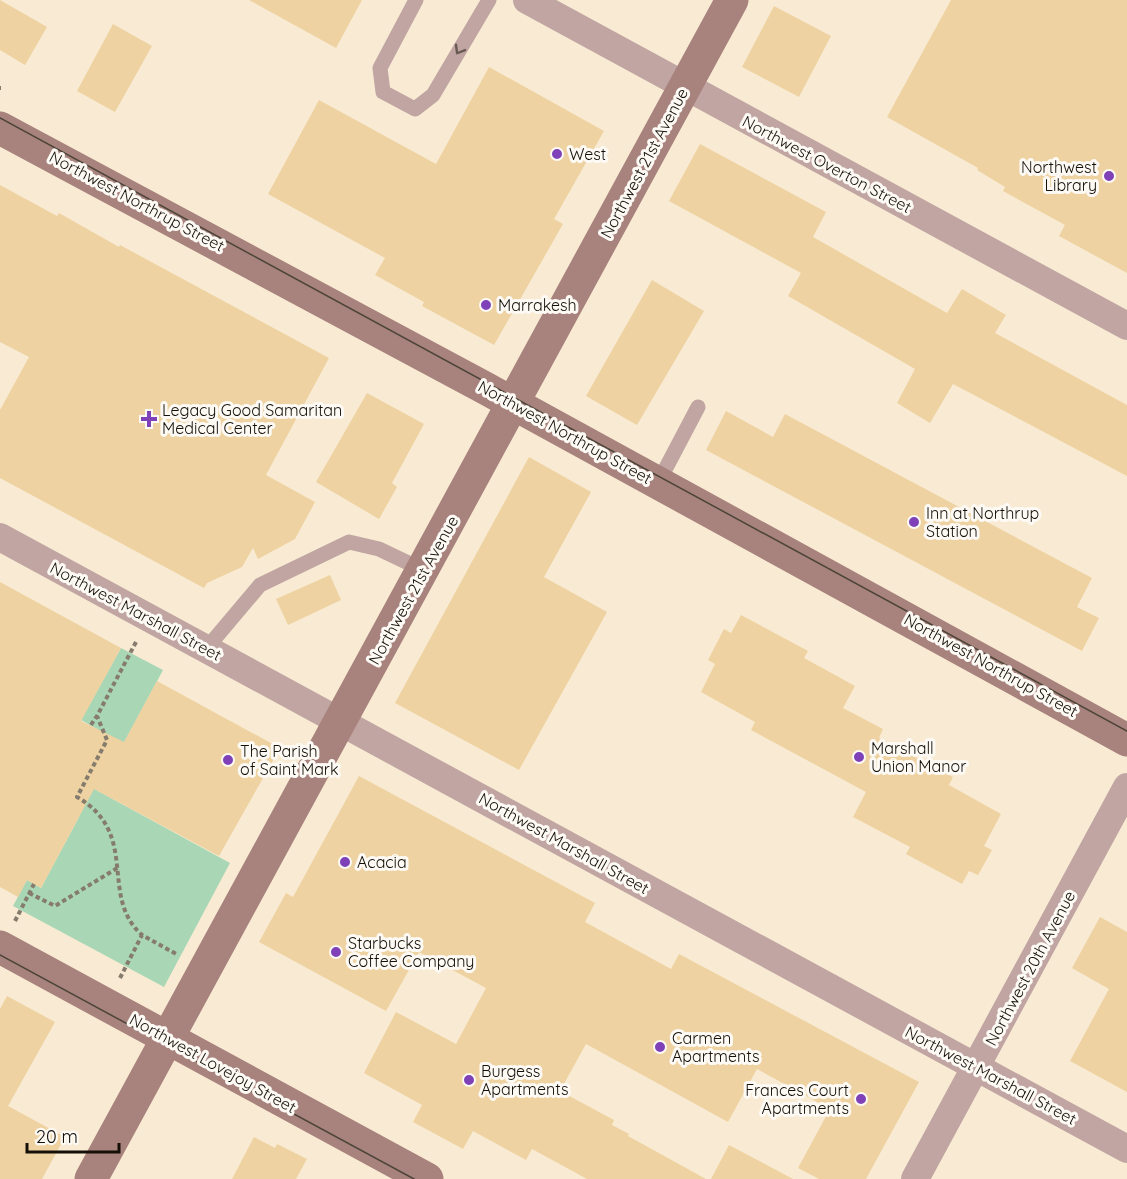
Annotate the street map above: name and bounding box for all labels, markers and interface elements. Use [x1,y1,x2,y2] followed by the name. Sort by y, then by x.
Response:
[455,44,467,55] one-way arrow
[596,85,692,241] street label: Northwest 21st Avenue
[739,111,915,217] street label: Northwest Overton Street
[569,144,606,164] place label: West
[46,146,228,256] street label: Northwest Northrup Street
[550,147,564,161] marker: West
[1021,157,1097,195] place label: Northwest Library
[1102,169,1116,183] marker: Northwest Library
[498,295,577,315] place label: Marrakesh
[479,298,493,312] marker: Marrakesh
[475,376,655,488] street label: Northwest Northrup Street
[162,400,342,438] place label: Legacy Good Samaritan Medical Center
[140,410,158,428] marker: Legacy Good Samaritan Medical Center
[926,503,1039,541] place label: Inn at Northrup Station
[364,512,462,668] street label: Northwest 21st Avenue
[907,515,921,529] marker: Inn at Northrup Station
[47,557,225,665] street label: Northwest Marshall Street
[901,609,1081,721] street label: Northwest Northrup Street
[871,738,966,776] place label: Marshall Union Manor
[240,741,339,779] place label: The Parish of Saint Mark
[852,750,866,764] marker: Marshall Union Manor
[221,753,235,767] marker: The Parish of Saint Mark
[476,788,652,898] street label: Northwest Marshall Street
[357,852,407,872] place label: Acacia
[338,855,352,869] marker: Acacia
[981,887,1079,1049] street label: Northwest 20th Avenue
[348,933,474,971] place label: Starbucks Coffee Company
[329,945,343,959] marker: Starbucks Coffee Company
[126,1009,300,1117] street label: Northwest Lovejoy Street
[902,1021,1080,1129] street label: Northwest Marshall Street
[672,1028,759,1066] place label: Carmen Apartments
[653,1040,667,1054] marker: Carmen Apartments
[481,1061,568,1099] place label: Burgess Apartments
[462,1073,476,1087] marker: Burgess Apartments
[745,1080,849,1118] place label: Frances Court Apartments
[854,1092,868,1106] marker: Frances Court Apartments
[27,1116,118,1154] scale bar
[36,1125,78,1148] text: 20 m

